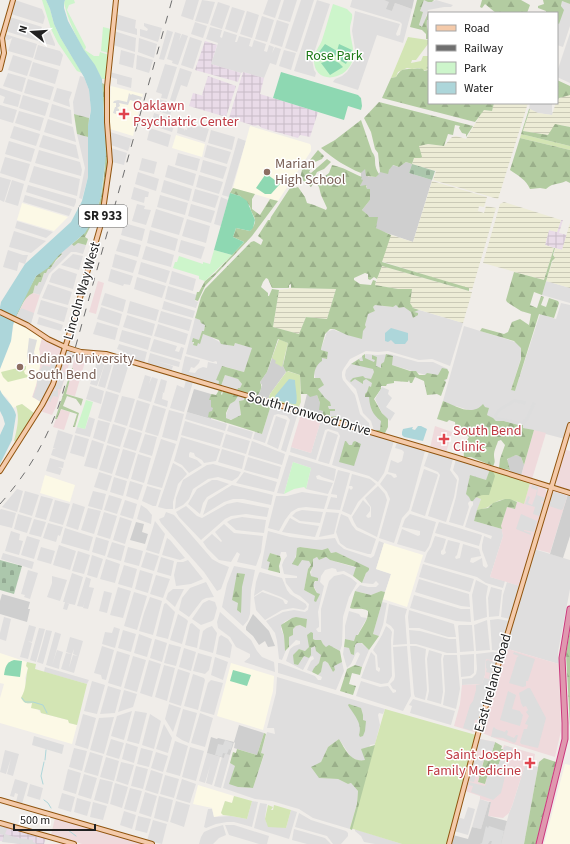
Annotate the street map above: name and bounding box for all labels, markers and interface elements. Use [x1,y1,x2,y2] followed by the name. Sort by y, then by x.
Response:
[12,12,52,52] north arrow
[428,12,558,104] legend
[464,20,490,37] text: Road
[15,24,31,35] text: N
[464,40,503,57] text: Railway
[305,46,363,66] park label: Rose Park
[464,60,486,77] text: Park
[464,80,494,97] text: Water
[133,96,239,132] place label: Oaklawn Psychiatric Center
[118,108,130,120] marker: Oaklawn Psychiatric Center
[275,154,346,190] place label: Marian High School
[262,167,272,177] marker: Marian High School
[79,205,127,227] road number: SR 933
[58,239,106,342] street label: Lincoln Way West
[28,349,135,385] place label: Indiana University South Bend
[15,362,25,372] marker: Indiana University South Bend
[245,387,373,441] street label: South Ironwood Drive
[453,421,521,457] place label: South Bend Clinic
[438,433,450,445] marker: South Bend Clinic
[469,631,517,735] street label: East Ireland Road
[427,745,521,781] place label: Saint Joseph Family Medicine
[524,757,536,769] marker: Saint Joseph Family Medicine
[14,806,95,832] scale bar
[20,812,50,829] text: 500 m

